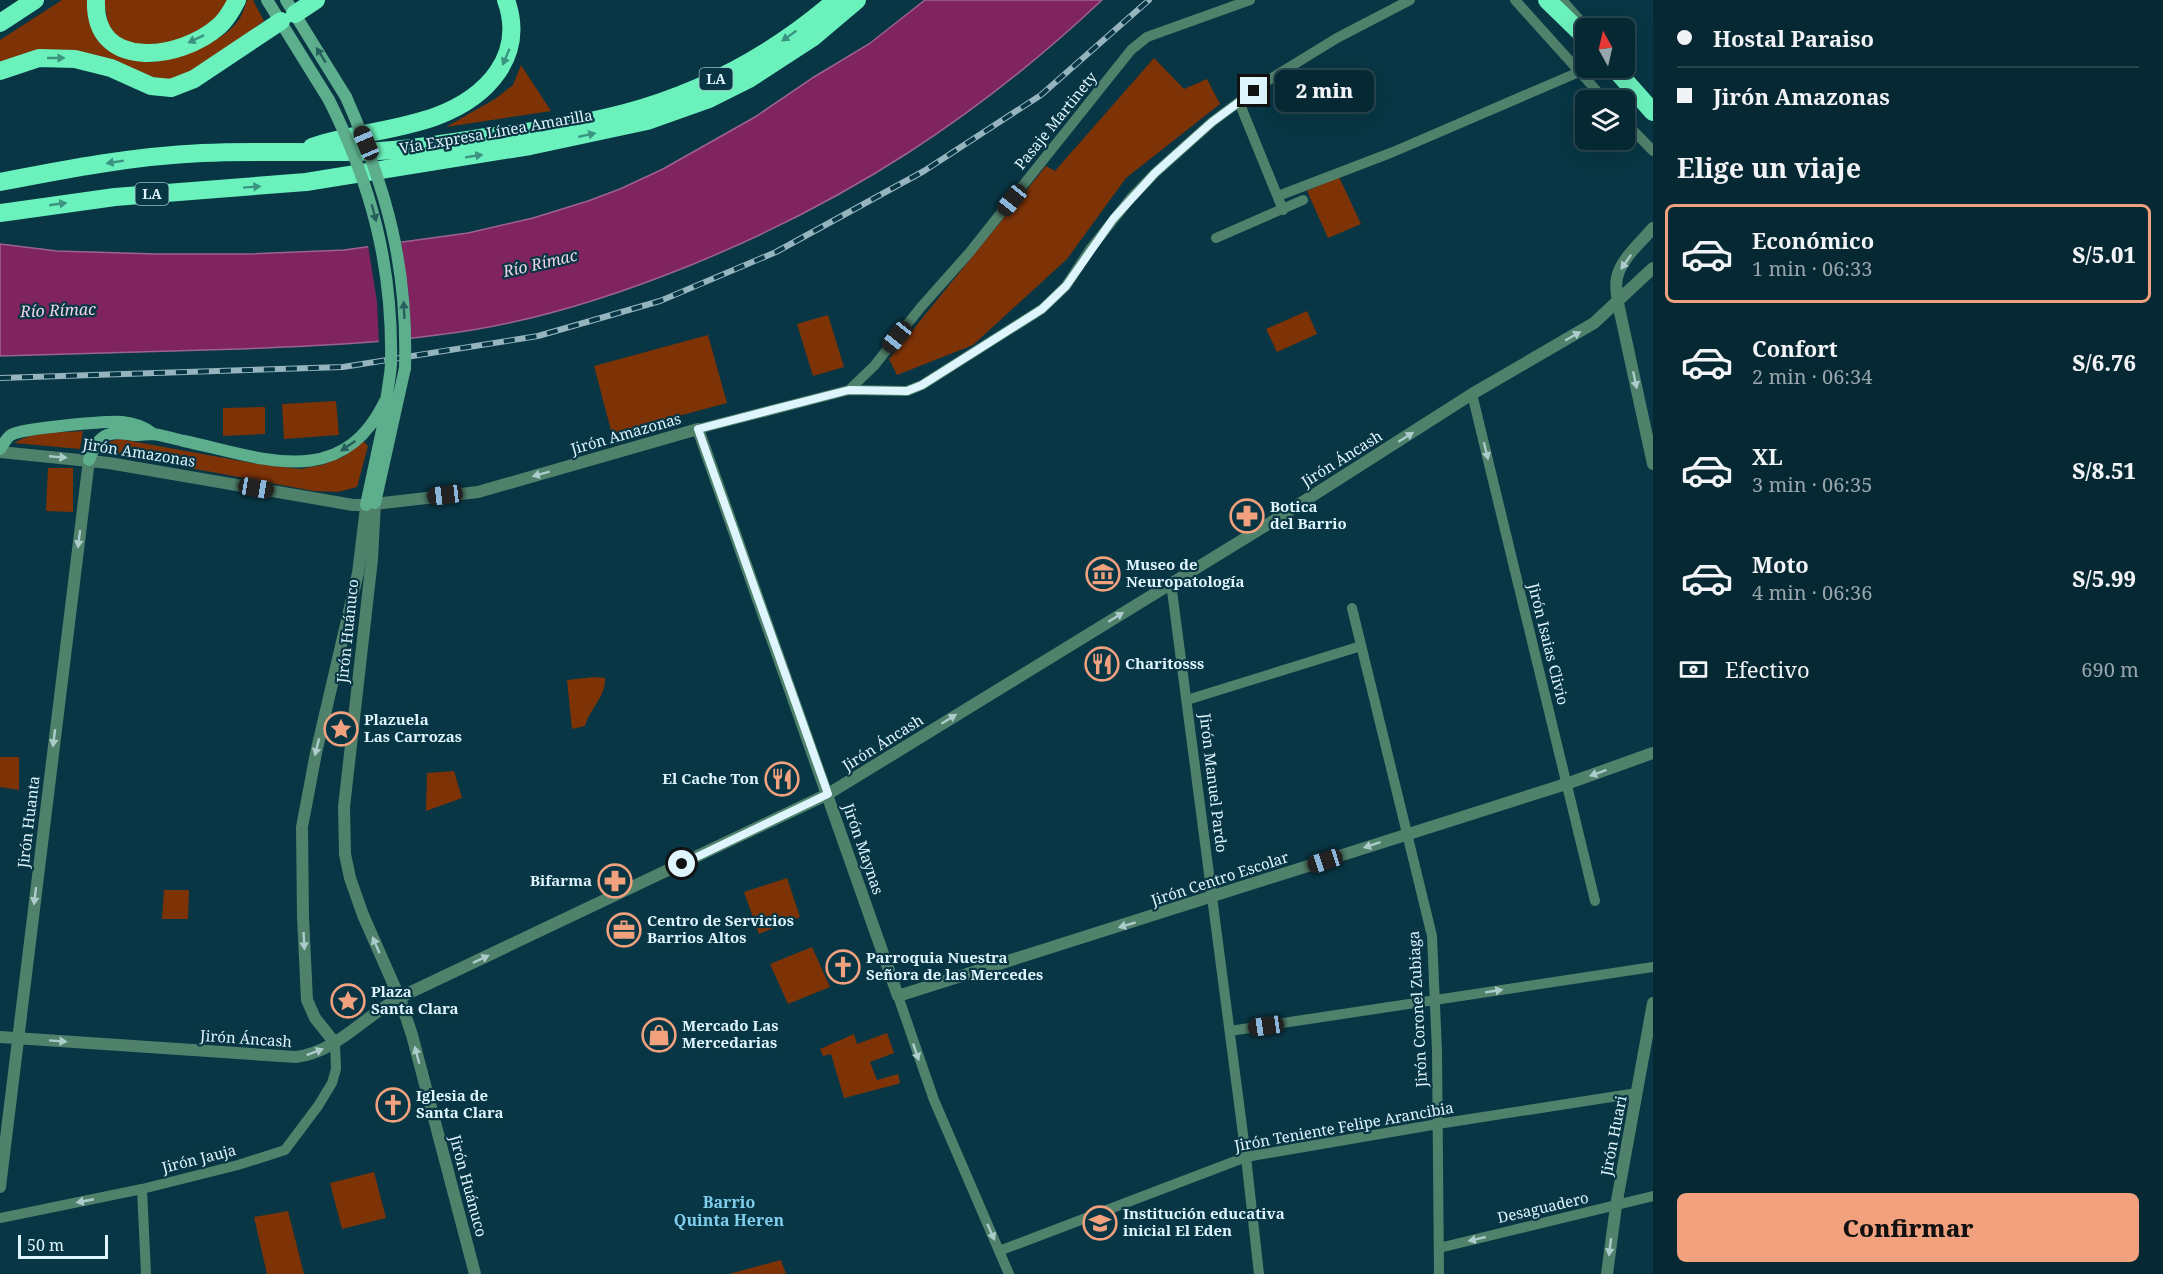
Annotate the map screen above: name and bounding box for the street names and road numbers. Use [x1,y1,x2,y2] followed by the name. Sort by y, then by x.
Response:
[1010,67,1101,173] street label: Pasaje Martinety
[700,68,732,90] road number: LA
[398,104,594,158] street label: Vía Expresa Línea Amarilla
[136,183,168,205] road number: LA
[567,408,683,459] street label: Jirón Amazonas
[1296,425,1386,491] street label: Jirón Áncash
[80,433,197,471] street label: Jirón Amazonas
[331,578,362,685] street label: Jirón Huánuco
[1524,580,1574,707] street label: Jirón Isaias Clivio
[837,709,927,775] street label: Jirón Áncash
[1195,711,1232,854] street label: Jirón Manuel Pardo
[12,775,44,870] street label: Jirón Huanta
[839,800,889,897] street label: Jirón Maynas
[1147,846,1291,910] street label: Jirón Centro Escolar
[1403,930,1431,1089] street label: Jirón Coronel Zubiaga
[199,1025,293,1051] street label: Jirón Áncash
[1595,1094,1631,1179] street label: Jirón Huari
[1232,1097,1455,1155] street label: Jirón Teniente Felipe Arancibia
[446,1132,492,1239] street label: Jirón Huánuco
[159,1139,238,1177] street label: Jirón Jauja
[1495,1187,1590,1227] street label: Desaguadero

